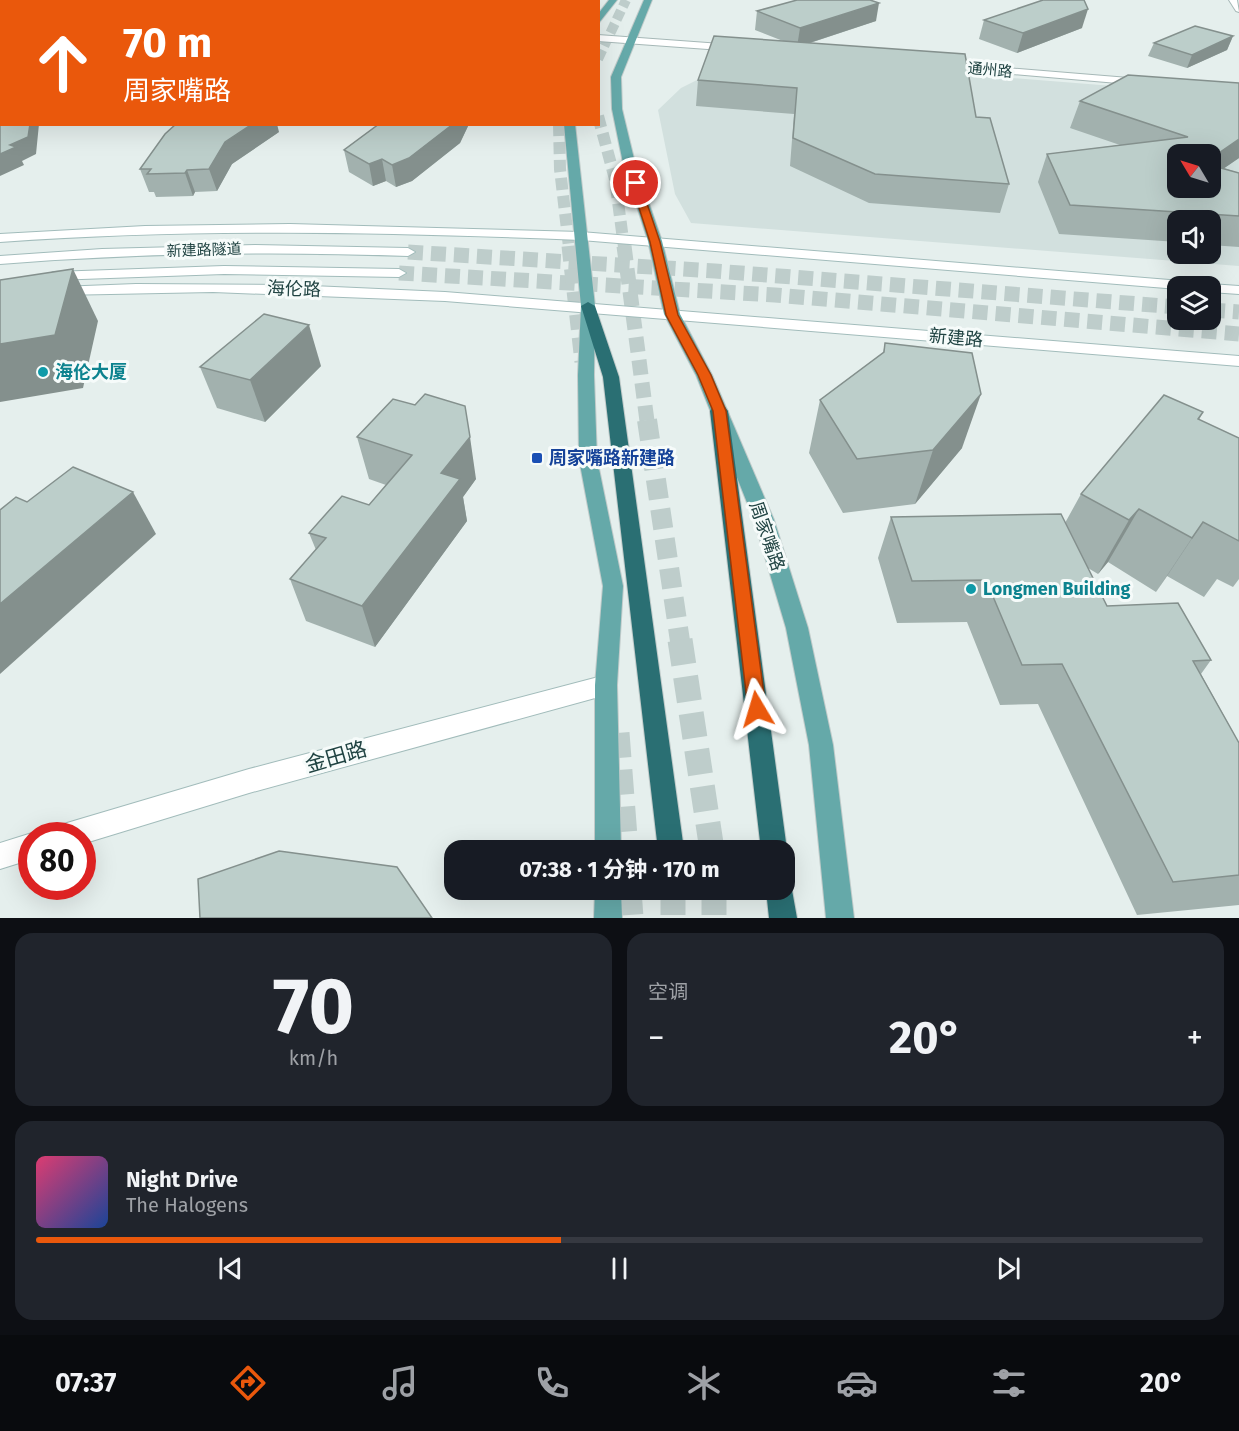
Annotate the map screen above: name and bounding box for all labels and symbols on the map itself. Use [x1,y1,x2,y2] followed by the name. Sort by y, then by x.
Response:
[967,59,1013,81] street label: 通州路
[1167,144,1221,198] north arrow
[610,157,661,208] pin
[166,240,242,260] street label: 新建路隧道
[267,277,321,301] street label: 海伦路
[928,325,984,351] street label: 新建路
[55,361,127,383] place label: 海伦大厦
[36,365,50,379] marker: 海伦大厦
[549,447,675,469] place label: 周家嘴路新建路
[530,451,544,465] marker: 周家嘴路新建路
[745,498,789,574] street label: 周家嘴路
[983,578,1130,600] place label: Longmen Building
[964,582,978,596] marker: Longmen Building
[725,677,789,741] position arrow
[302,736,370,778] street label: 金田路
[18,822,96,900] speed limit sign: 80

